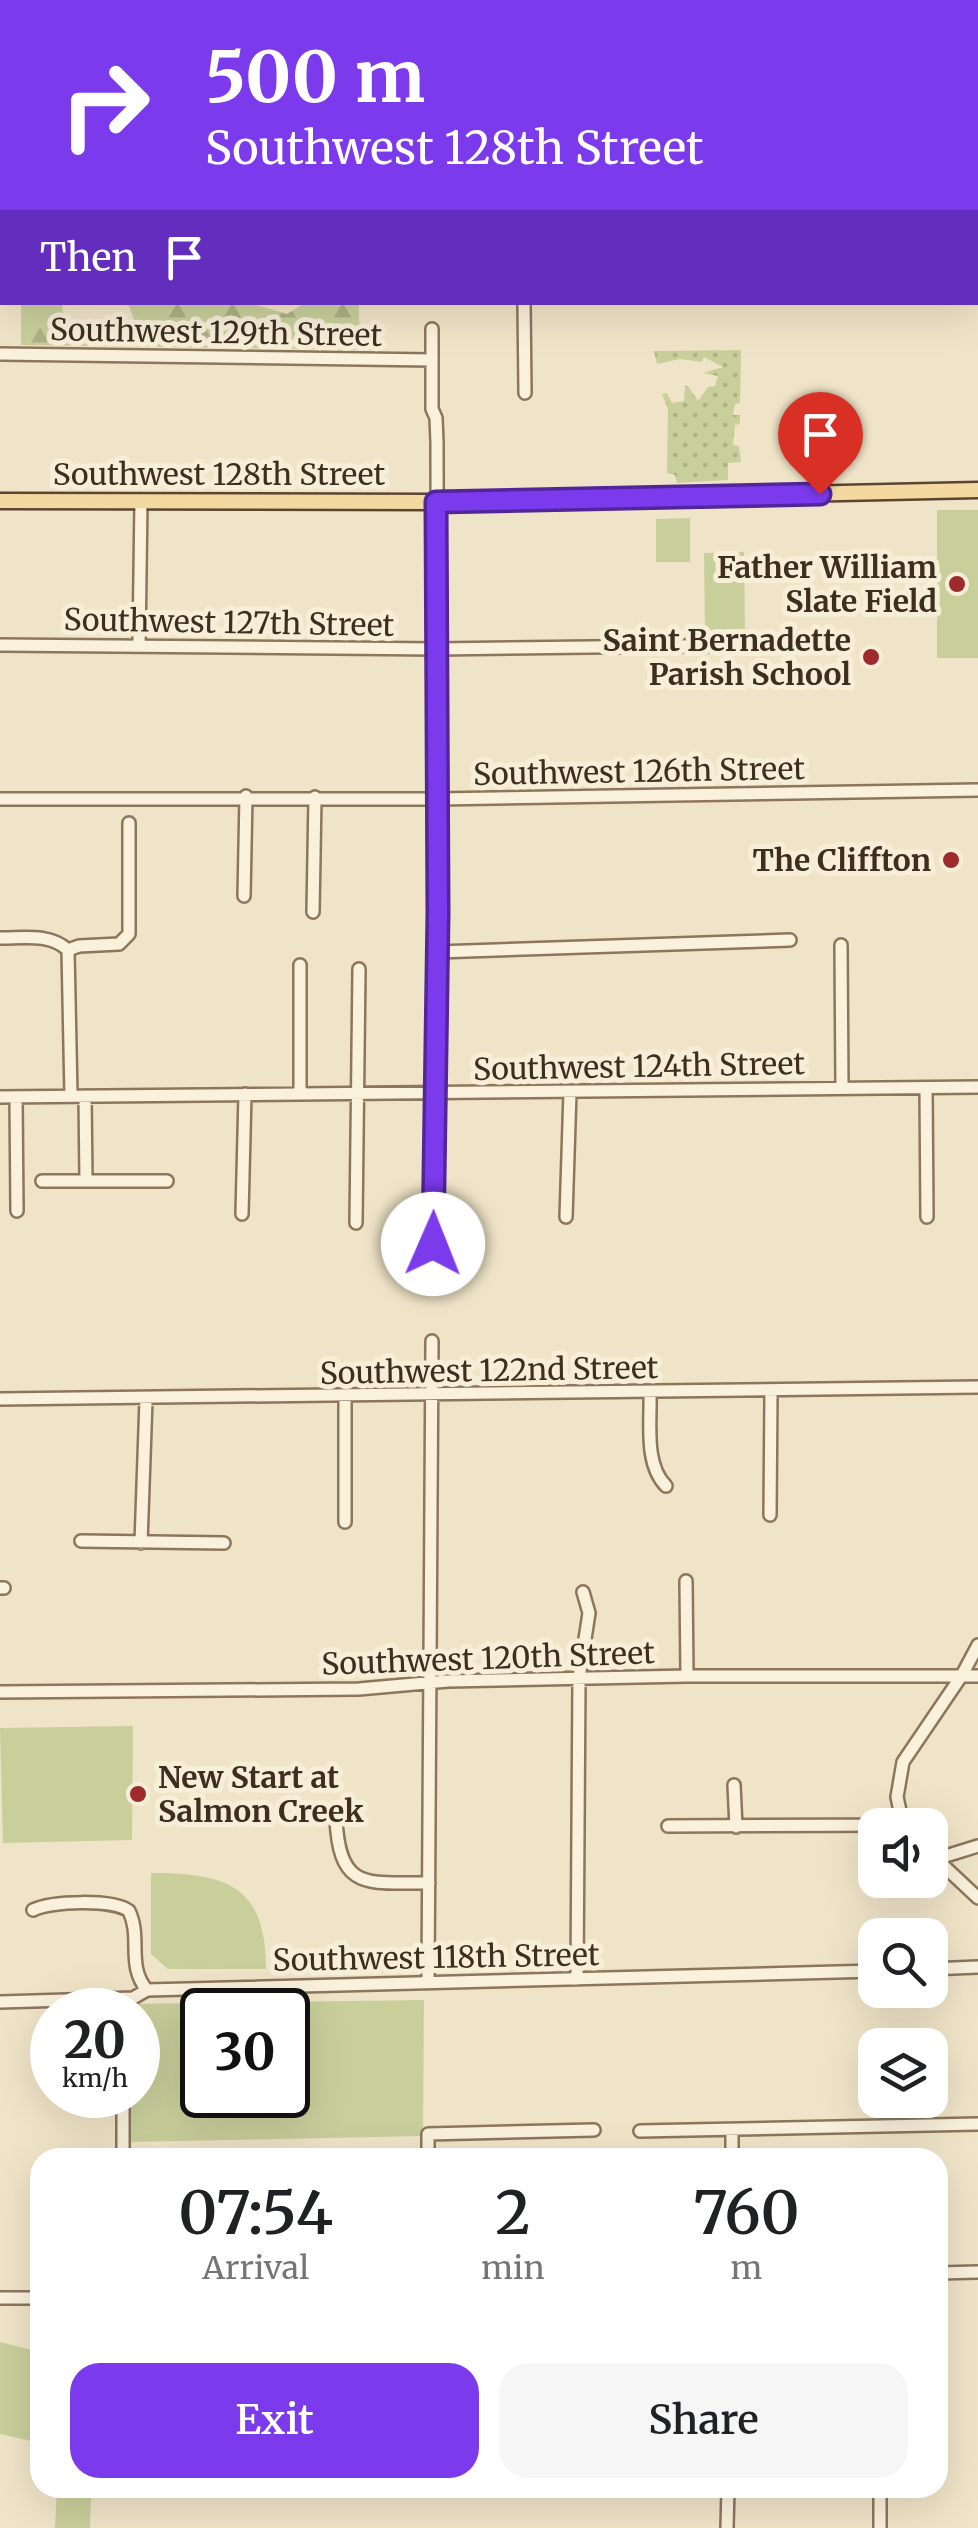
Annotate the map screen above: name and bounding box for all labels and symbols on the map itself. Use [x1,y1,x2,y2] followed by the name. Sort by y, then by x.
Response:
[50,310,383,354] street label: Southwest 129th Street
[778,392,863,495] pin
[53,455,385,493] street label: Southwest 128th Street
[717,548,937,620] place label: Father William Slate Field
[946,573,968,595] marker: Father William Slate Field
[63,600,395,644] street label: Southwest 127th Street
[603,621,851,693] place label: Saint Bernadette Parish School
[860,646,882,668] marker: Saint Bernadette Parish School
[473,749,806,793] street label: Southwest 126th Street
[752,841,931,879] place label: The Cliffton
[940,849,962,871] marker: The Cliffton
[473,1044,806,1088] street label: Southwest 124th Street
[381,1192,485,1296] position arrow
[319,1348,659,1392] street label: Southwest 122nd Street
[321,1633,656,1683] street label: Southwest 120th Street
[158,1758,364,1830] place label: New Start at Salmon Creek
[127,1783,149,1805] marker: New Start at Salmon Creek
[272,1935,600,1979] street label: Southwest 118th Street
[180,1988,310,2118] speed limit sign: 30

